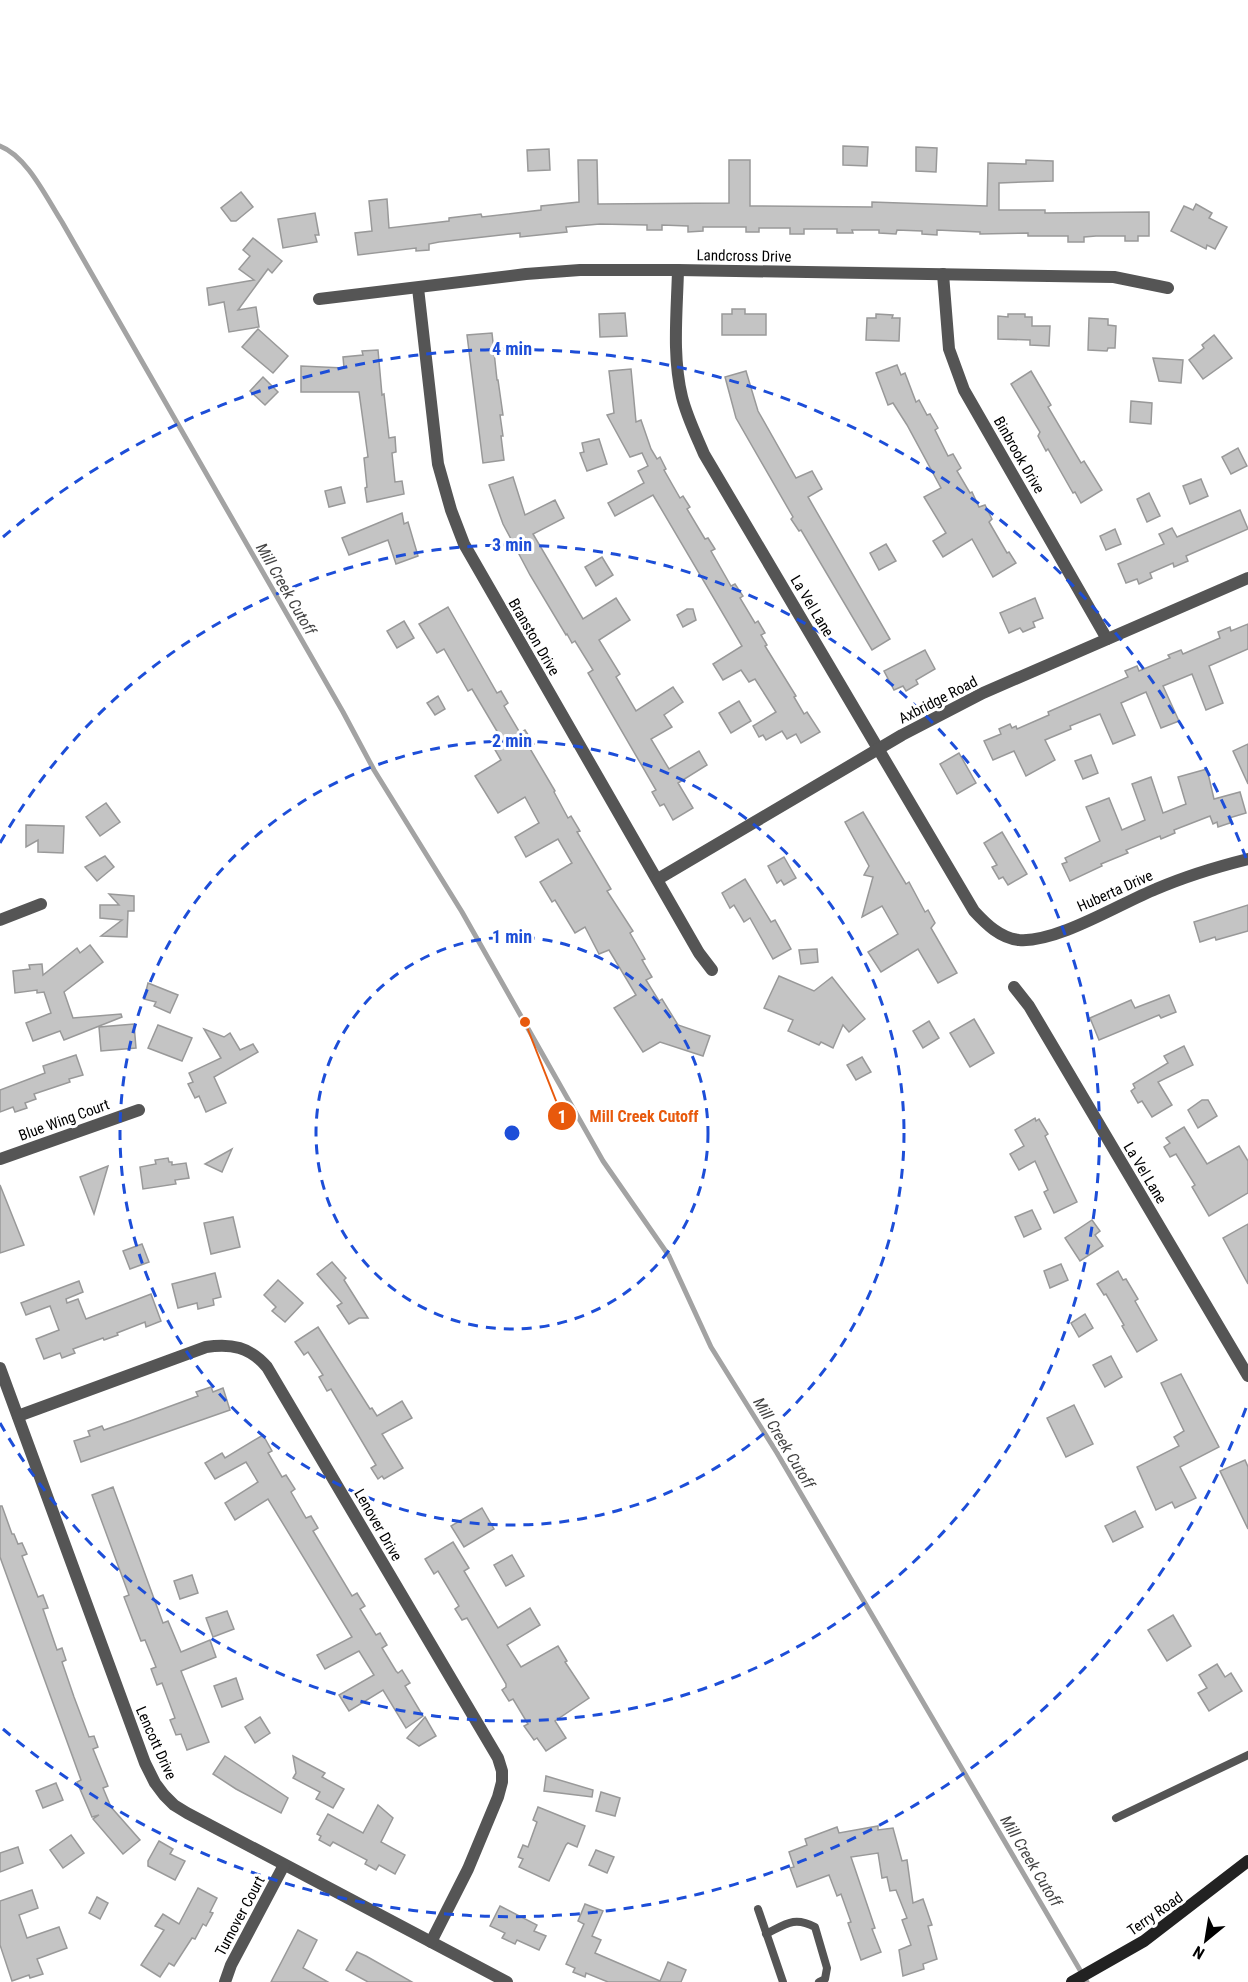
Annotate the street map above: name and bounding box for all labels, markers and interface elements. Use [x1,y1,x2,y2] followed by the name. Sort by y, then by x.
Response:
[696,246,792,266] street label: Landcross Drive
[492,338,532,359] text: 4 min
[990,413,1048,497] street label: Binbrook Drive
[492,534,532,555] text: 3 min
[252,540,321,640] water label: Mill Creek Cutoff
[787,572,837,640] street label: La Vel Lane
[505,595,563,679] street label: Branston Drive
[896,672,980,728] street label: Axbridge Road
[492,730,532,751] text: 2 min
[1074,866,1156,916] street label: Huberta Drive
[492,926,532,947] text: 1 min
[16,1095,112,1145] street label: Blue Wing Court
[547,1099,710,1133] callout: Mill Creek Cutoff
[557,1106,567,1127] text: 1
[590,1107,699,1126] text: Mill Creek Cutoff
[502,1123,522,1143] centre of rings
[1120,1139,1170,1207] street label: La Vel Lane
[749,1394,820,1494] water label: Mill Creek Cutoff
[350,1486,406,1564] street label: Lenover Drive
[132,1704,180,1782] street label: Lencott Drive
[996,1812,1067,1912] water label: Mill Creek Cutoff
[211,1873,269,1959] street label: Turnover Court
[1124,1889,1186,1939] street label: Terry Road
[1176,1910,1236,1970] north arrow
[1190,1942,1208,1963] text: N

